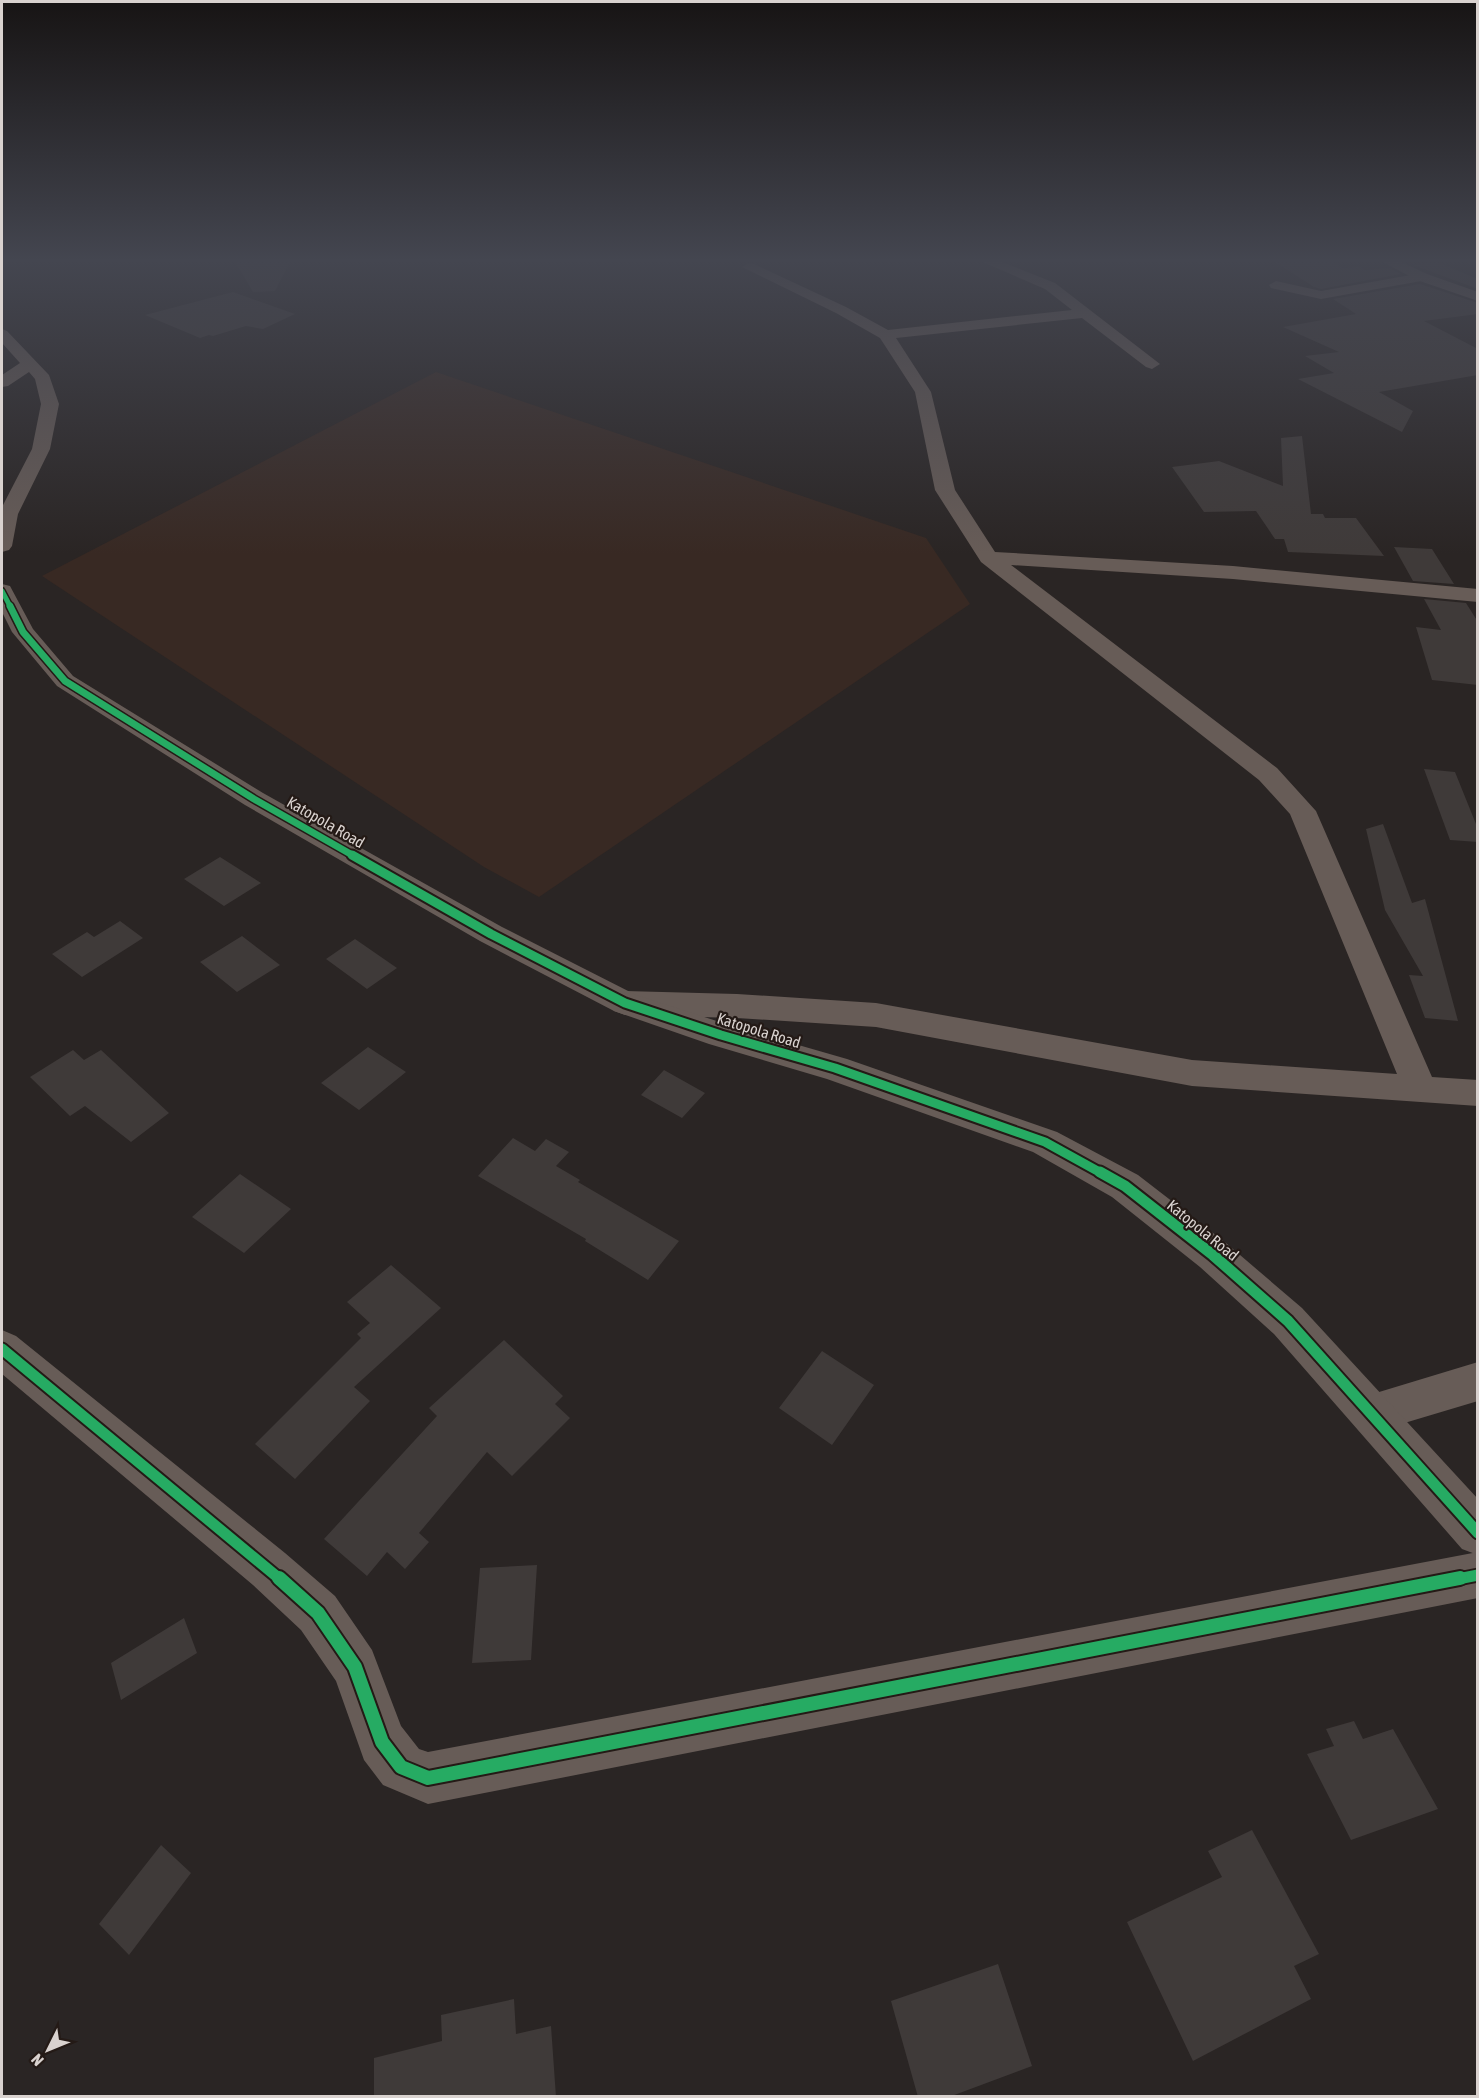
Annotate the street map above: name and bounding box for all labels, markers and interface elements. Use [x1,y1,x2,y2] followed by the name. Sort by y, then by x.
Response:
[284,793,368,852] street label: Katopola Road
[715,1009,803,1052] street label: Katopola Road
[1163,1196,1242,1265] street label: Katopola Road
[18,2020,78,2080] north arrow
[27,2051,47,2070] text: N

